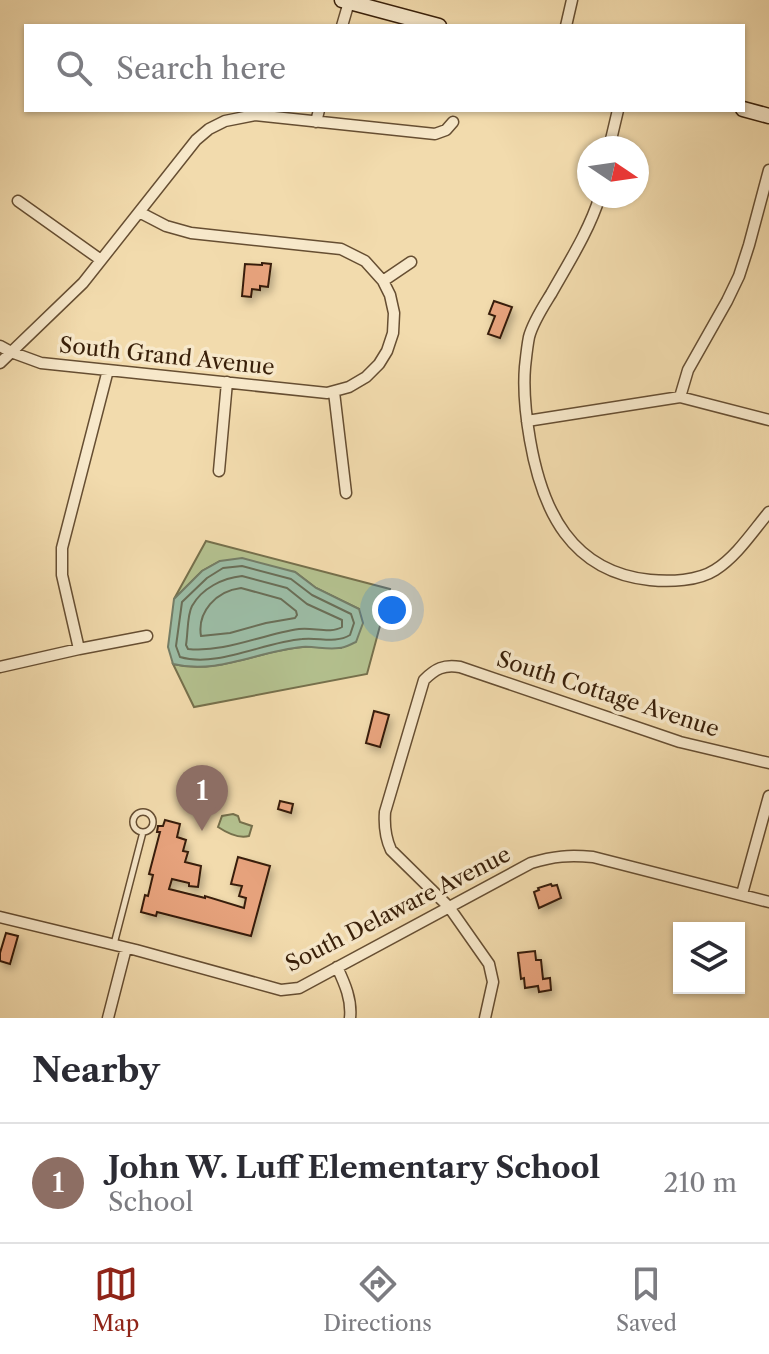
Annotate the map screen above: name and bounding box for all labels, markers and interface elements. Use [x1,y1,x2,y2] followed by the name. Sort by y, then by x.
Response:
[24,24,745,112] search box
[52,46,96,90] icon: search
[116,50,286,87] text: Search here
[577,136,649,208] north arrow
[58,331,276,381] street label: South Grand Avenue
[372,590,412,630] your location
[493,645,723,743] street label: South Cottage Avenue
[176,765,228,831] pin: 1
[281,840,515,978] street label: South Delaware Avenue
[673,922,745,994] map controls
[673,922,745,994] button: layers
[32,1049,160,1091] text: Nearby
[108,1149,600,1186] text: John W. Luff Elementary School
[52,1167,64,1199] text: 1
[664,1167,737,1199] text: 210 m
[108,1186,193,1218] text: School
[92,1262,139,1337] tab: Map
[323,1262,432,1337] tab: Directions
[616,1262,677,1337] tab: Saved

